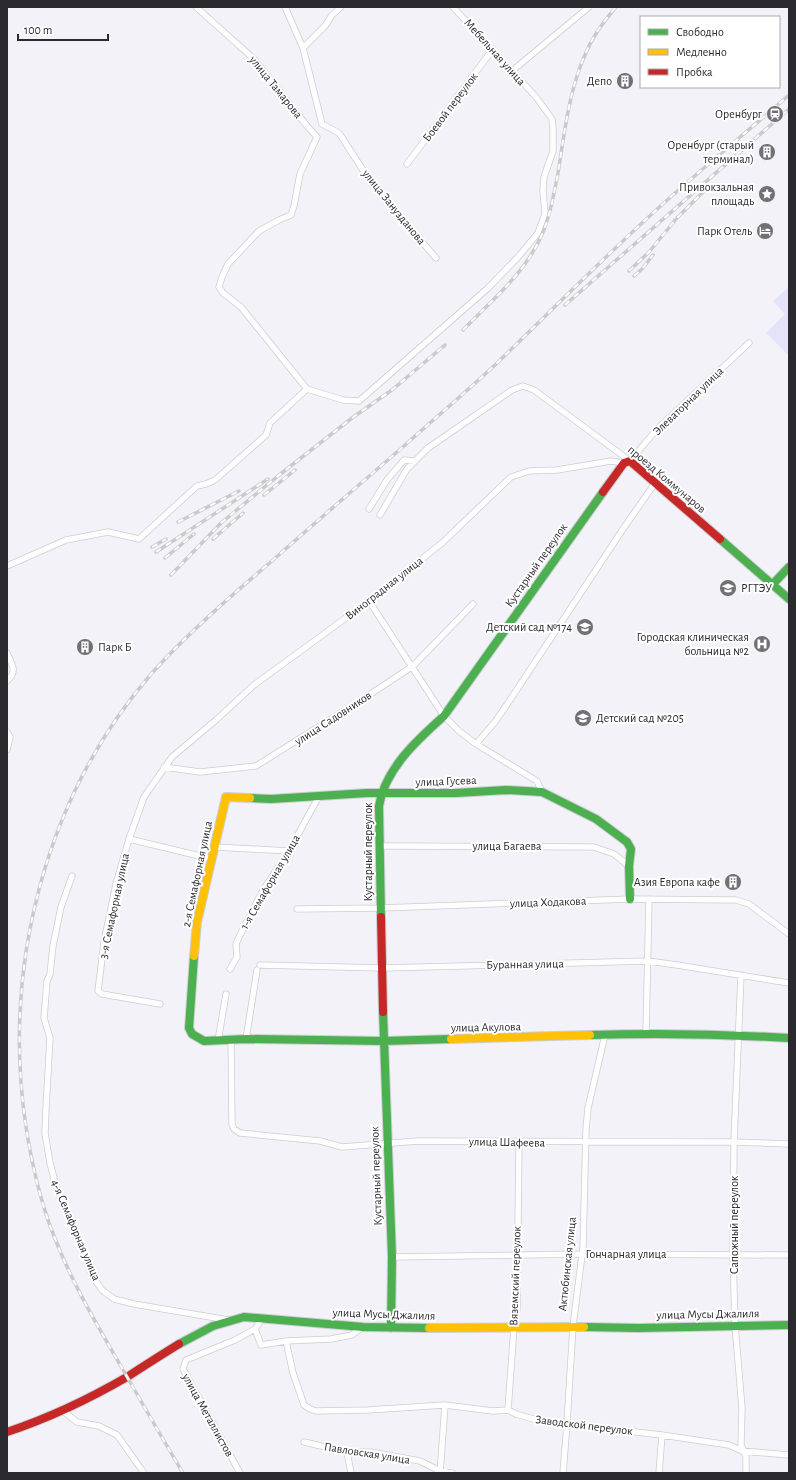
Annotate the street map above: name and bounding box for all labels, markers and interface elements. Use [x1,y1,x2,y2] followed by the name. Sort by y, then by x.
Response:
[18,16,108,42] scale bar
[461,16,528,89] street label: Мебельная улица
[640,16,780,88] legend
[24,24,52,36] text: 100 m
[676,26,724,38] text: Свободно
[676,46,727,58] text: Медленно
[246,53,305,122] street label: улица Тамарова
[676,66,713,78] text: Пробка
[420,70,481,144] street label: Боевой переулок
[615,71,635,91] building icon: Депо
[587,75,612,87] place label: Депо
[765,104,785,124] station icon: Оренбург
[715,108,763,121] place label: Оренбург
[667,139,754,165] place label: Оренбург (старый терминал)
[757,142,777,162] building icon: Оренбург (старый терминал)
[359,166,428,248] street label: улица Занузданова
[679,181,754,207] place label: Привокзальная площадь
[757,184,777,204] place icon: Привокзальная площадь
[755,221,775,241] hotel icon: Парк Отель
[697,225,752,237] place label: Парк Отель
[650,364,727,438] street label: Элеваторная улица
[625,443,709,516] street label: проезд Коммунаров
[503,521,570,610] street label: Кустарный переулок
[343,554,426,623] street label: Виноградная улица
[718,578,738,598] school or university icon: РГТЭУ
[741,582,772,594] place label: РГТЭУ
[575,617,595,637] school or university icon: Детский сад №174
[486,621,572,633] place label: Детский сад №174
[636,631,750,657] place label: Городская клиническая больница №2
[752,634,772,654] hospital icon: Городская клиническая больница №2
[75,637,95,657] building icon: Парк Б
[98,641,132,653] place label: Парк Б
[292,688,375,749] street label: улица Садовников
[573,708,593,728] school or university icon: Детский сад №205
[596,712,684,724] place label: Детский сад №205
[414,774,477,789] street label: улица Гусева
[362,802,375,902] street label: Кустарный переулок
[180,819,215,928] street label: 2-я Семафорная улица
[238,832,303,932] street label: 1-я Семафорная улица
[472,840,542,853] street label: улица Багаева
[97,851,132,960] street label: 3-я Семафорная улица
[723,872,743,892] building icon: Азия Европа кафе
[634,876,720,888] place label: Азия Европа кафе
[509,895,587,910] street label: улица Ходакова
[486,957,564,972] street label: Буранная улица
[450,1020,522,1035] street label: улица Акулова
[368,1126,385,1226] street label: Кустарный переулок
[468,1135,546,1150] street label: улица Шафеева
[728,1175,741,1274] street label: Сапожный переулок
[48,1178,103,1283] street label: 4-я Семафорная улица
[556,1216,579,1312] street label: Актюбинская улица
[507,1225,524,1326] street label: Вяземский переулок
[585,1248,667,1261] street label: Гончарная улица
[331,1306,436,1323] street label: улица Мусы Джалиля
[655,1307,760,1322] street label: улица Мусы Джалиля
[179,1370,236,1460] street label: улица Металлистов
[535,1413,634,1438] street label: Заводской переулок
[323,1440,411,1467] street label: Павловская улица

